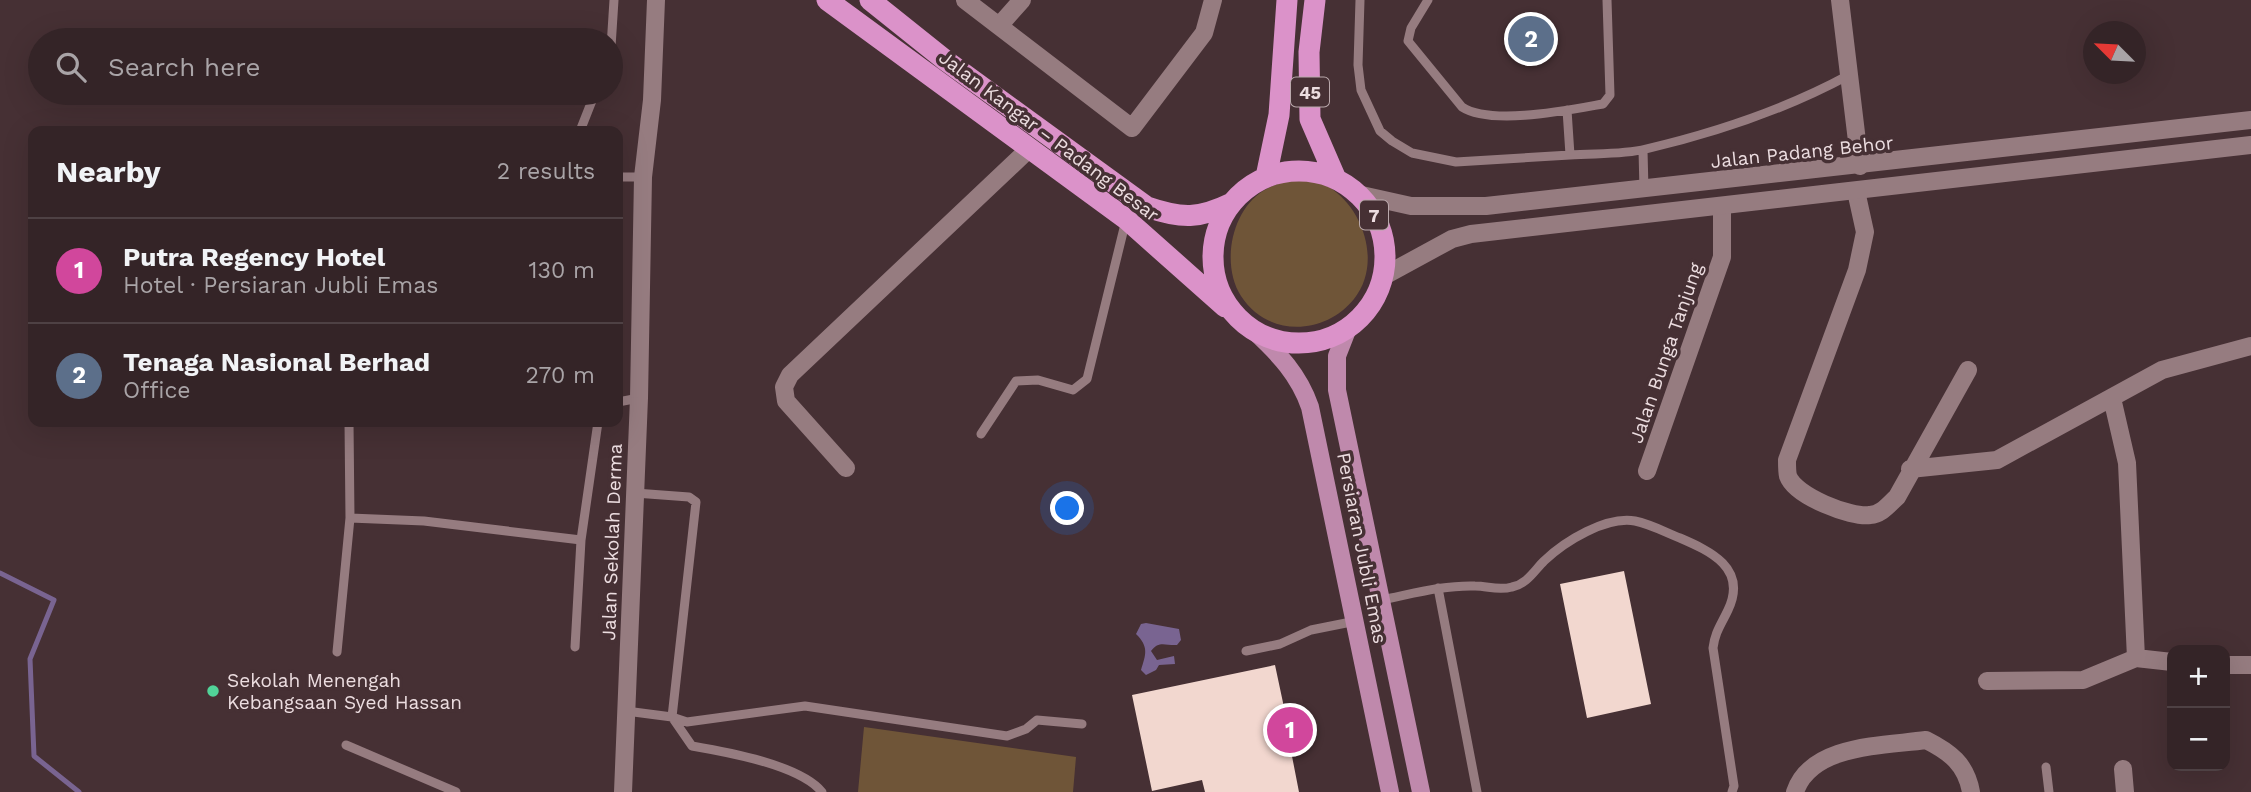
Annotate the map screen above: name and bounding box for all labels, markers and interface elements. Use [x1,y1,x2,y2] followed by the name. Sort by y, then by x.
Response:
[1508,13,1554,65] pin: 2
[2083,21,2146,84] north arrow
[28,28,623,105] search box
[934,46,1164,226] street label: Jalan Kangar – Padang Besar
[52,48,90,86] icon: search
[108,52,260,82] text: Search here
[1291,78,1329,106] road number: 45
[1709,131,1895,173] street label: Jalan Padang Behor
[56,154,161,189] text: Nearby
[497,158,595,185] text: 2 results
[1360,200,1388,230] road number: 7
[123,242,385,272] text: Putra Regency Hotel
[74,257,84,284] text: 1
[529,257,595,284] text: 130 m
[1624,259,1708,446] street label: Jalan Bunga Tanjung
[123,272,438,299] text: Hotel · Persiaran Jubli Emas
[123,347,430,377] text: Tenaga Nasional Berhad
[72,362,86,389] text: 2
[526,362,595,389] text: 270 m
[123,377,191,404] text: Office
[597,443,627,641] street label: Jalan Sekolah Derma
[1332,451,1392,645] street label: Persiaran Jubli Emas
[1050,491,1084,525] your location
[2167,645,2230,771] map controls
[2167,645,2230,708] button: +
[227,669,462,714] place label: Sekolah Menengah Kebangsaan Syed Hassan
[205,683,221,699] marker: Sekolah Menengah Kebangsaan Syed Hassan
[1267,704,1313,756] pin: 1
[2167,708,2230,771] button: −

